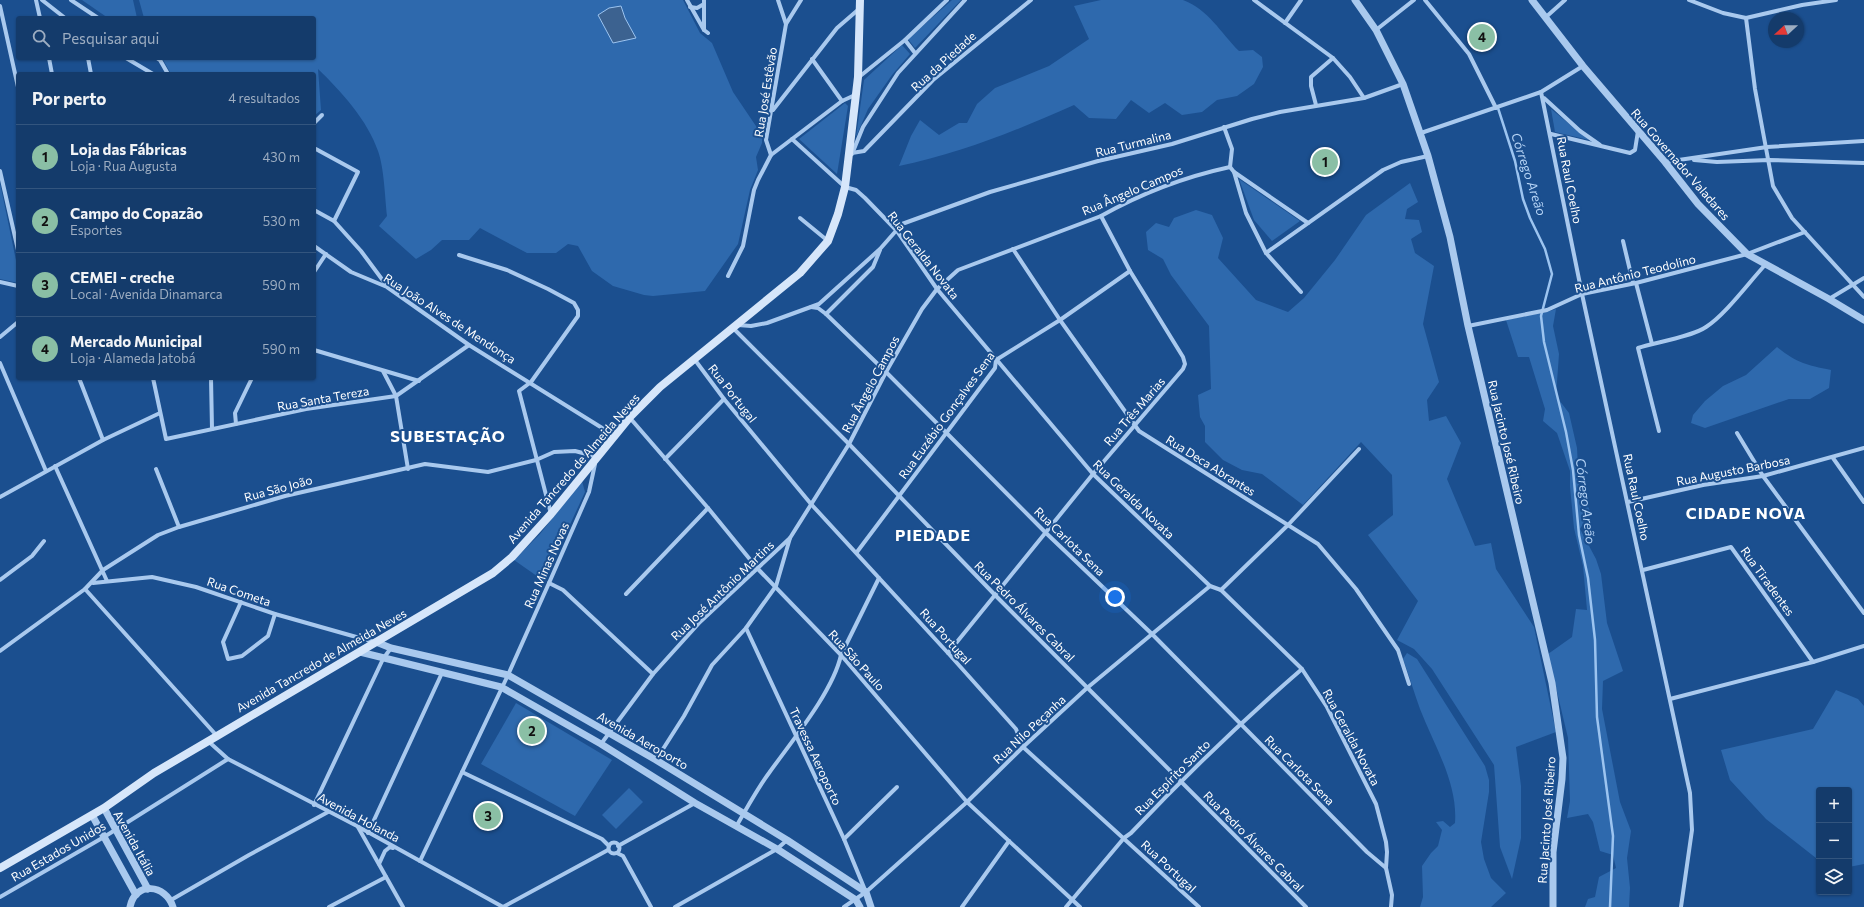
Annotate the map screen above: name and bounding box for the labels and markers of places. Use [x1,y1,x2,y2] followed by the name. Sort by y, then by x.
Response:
[1469,22,1495,52] pin: 4
[1312,147,1338,177] pin: 1
[519,716,545,746] pin: 2
[475,801,501,831] pin: 3

